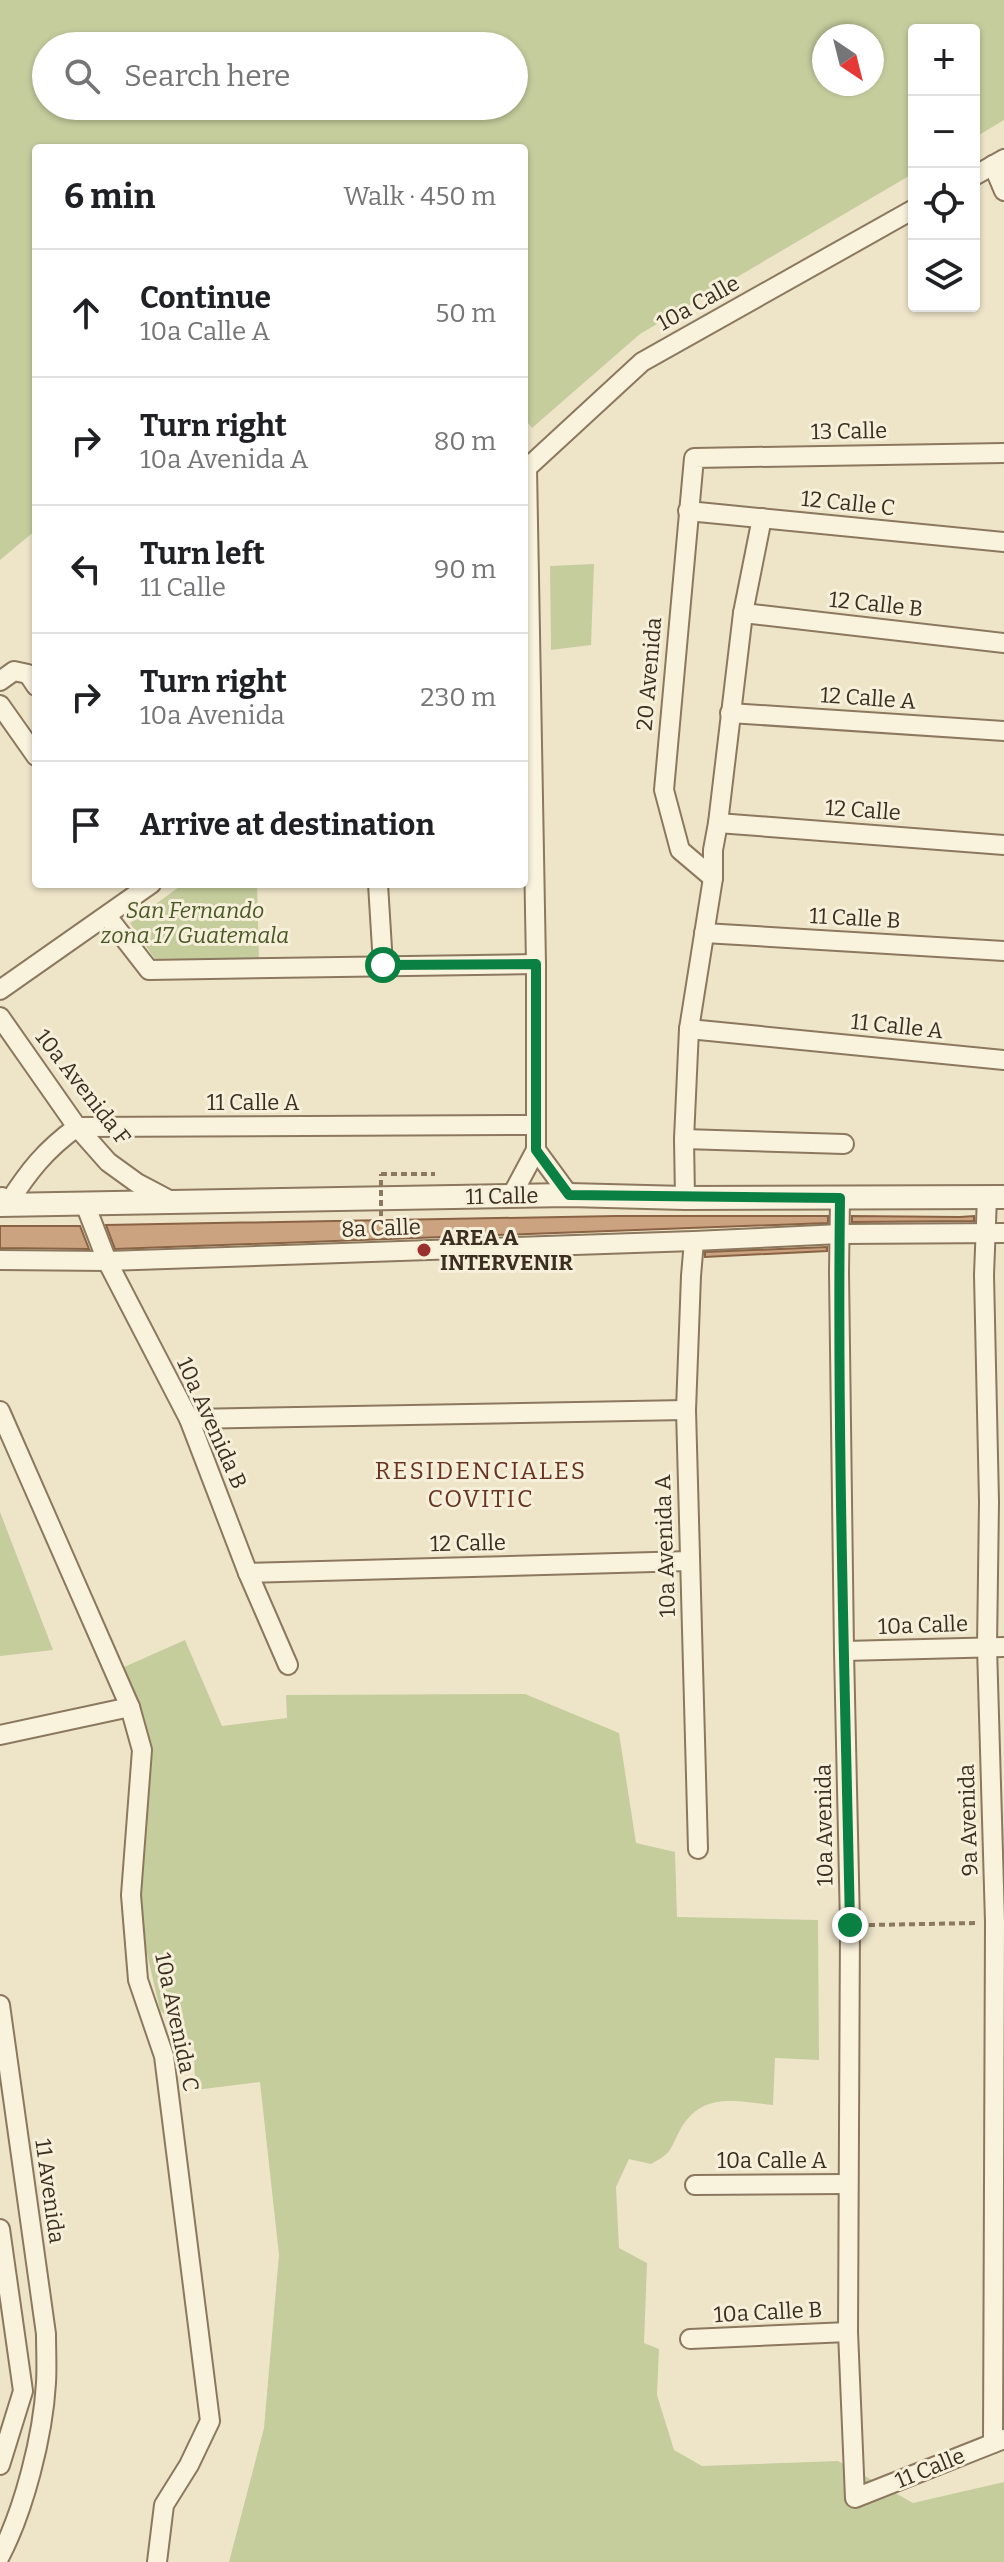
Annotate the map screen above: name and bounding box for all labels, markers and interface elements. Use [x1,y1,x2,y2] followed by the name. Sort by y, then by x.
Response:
[812,24,884,96] north arrow
[908,24,980,312] map controls
[908,24,980,96] button: +
[32,32,528,120] search box
[60,54,104,98] icon: search
[124,58,291,94] text: Search here
[908,96,980,168] button: −
[908,168,980,240] button: locate
[64,176,155,217] text: 6 min
[343,181,496,212] text: Walk · 450 m
[908,240,980,312] button: layers
[652,269,744,337] street label: 10a Calle
[140,280,271,316] text: Continue
[64,291,108,335] icon: ahead
[435,298,496,329] text: 50 m
[140,316,270,347] text: 10a Calle A
[140,408,287,444] text: Turn right
[811,417,887,445] street label: 13 Calle
[64,419,108,463] icon: right
[434,426,496,457] text: 80 m
[140,444,308,475] text: 10a Avenida A
[800,485,896,521] street label: 12 Calle C
[140,536,265,572] text: Turn left
[64,547,108,591] icon: left
[434,554,496,585] text: 90 m
[140,572,226,603] text: 11 Calle
[828,586,924,622] street label: 12 Calle B
[631,616,667,732] street label: 20 Avenida
[140,664,287,700] text: Turn right
[64,675,108,719] icon: right
[819,681,917,715] street label: 12 Calle A
[420,682,496,713] text: 230 m
[140,700,285,731] text: 10a Avenida
[824,794,902,826] street label: 12 Calle
[64,803,108,847] icon: arrive
[140,807,435,843] text: Arrive at destination
[101,897,289,949] park label: San Fernando zona 17 Guatemala
[809,902,901,934] street label: 11 Calle B
[365,947,401,983] route start
[849,1008,945,1044] street label: 11 Calle A
[29,1024,137,1150] street label: 10a Avenida F
[207,1089,300,1116] street label: 11 Calle A
[465,1182,539,1210] street label: 11 Calle
[341,1213,421,1243] street label: 8a Calle
[440,1224,573,1276] place label: AREA A INTERVENIR
[415,1241,433,1259] marker: AREA A INTERVENIR
[171,1353,253,1493] street label: 10a Avenida B
[375,1457,587,1513] district label: RESIDENCIALES COVITIC
[649,1474,681,1618] street label: 10a Avenida A
[430,1529,506,1557] street label: 12 Calle
[878,1610,968,1640] street label: 10a Calle
[953,1763,983,1877] street label: 9a Avenida
[809,1764,839,1886] street label: 10a Avenida
[832,1907,868,1943] route end
[149,1950,205,2094] street label: 10a Avenida C
[29,2137,71,2245] street label: 11 Avenida
[717,2147,827,2174] street label: 10a Calle A
[713,2296,823,2328] street label: 10a Calle B
[891,2442,969,2494] street label: 11 Calle

